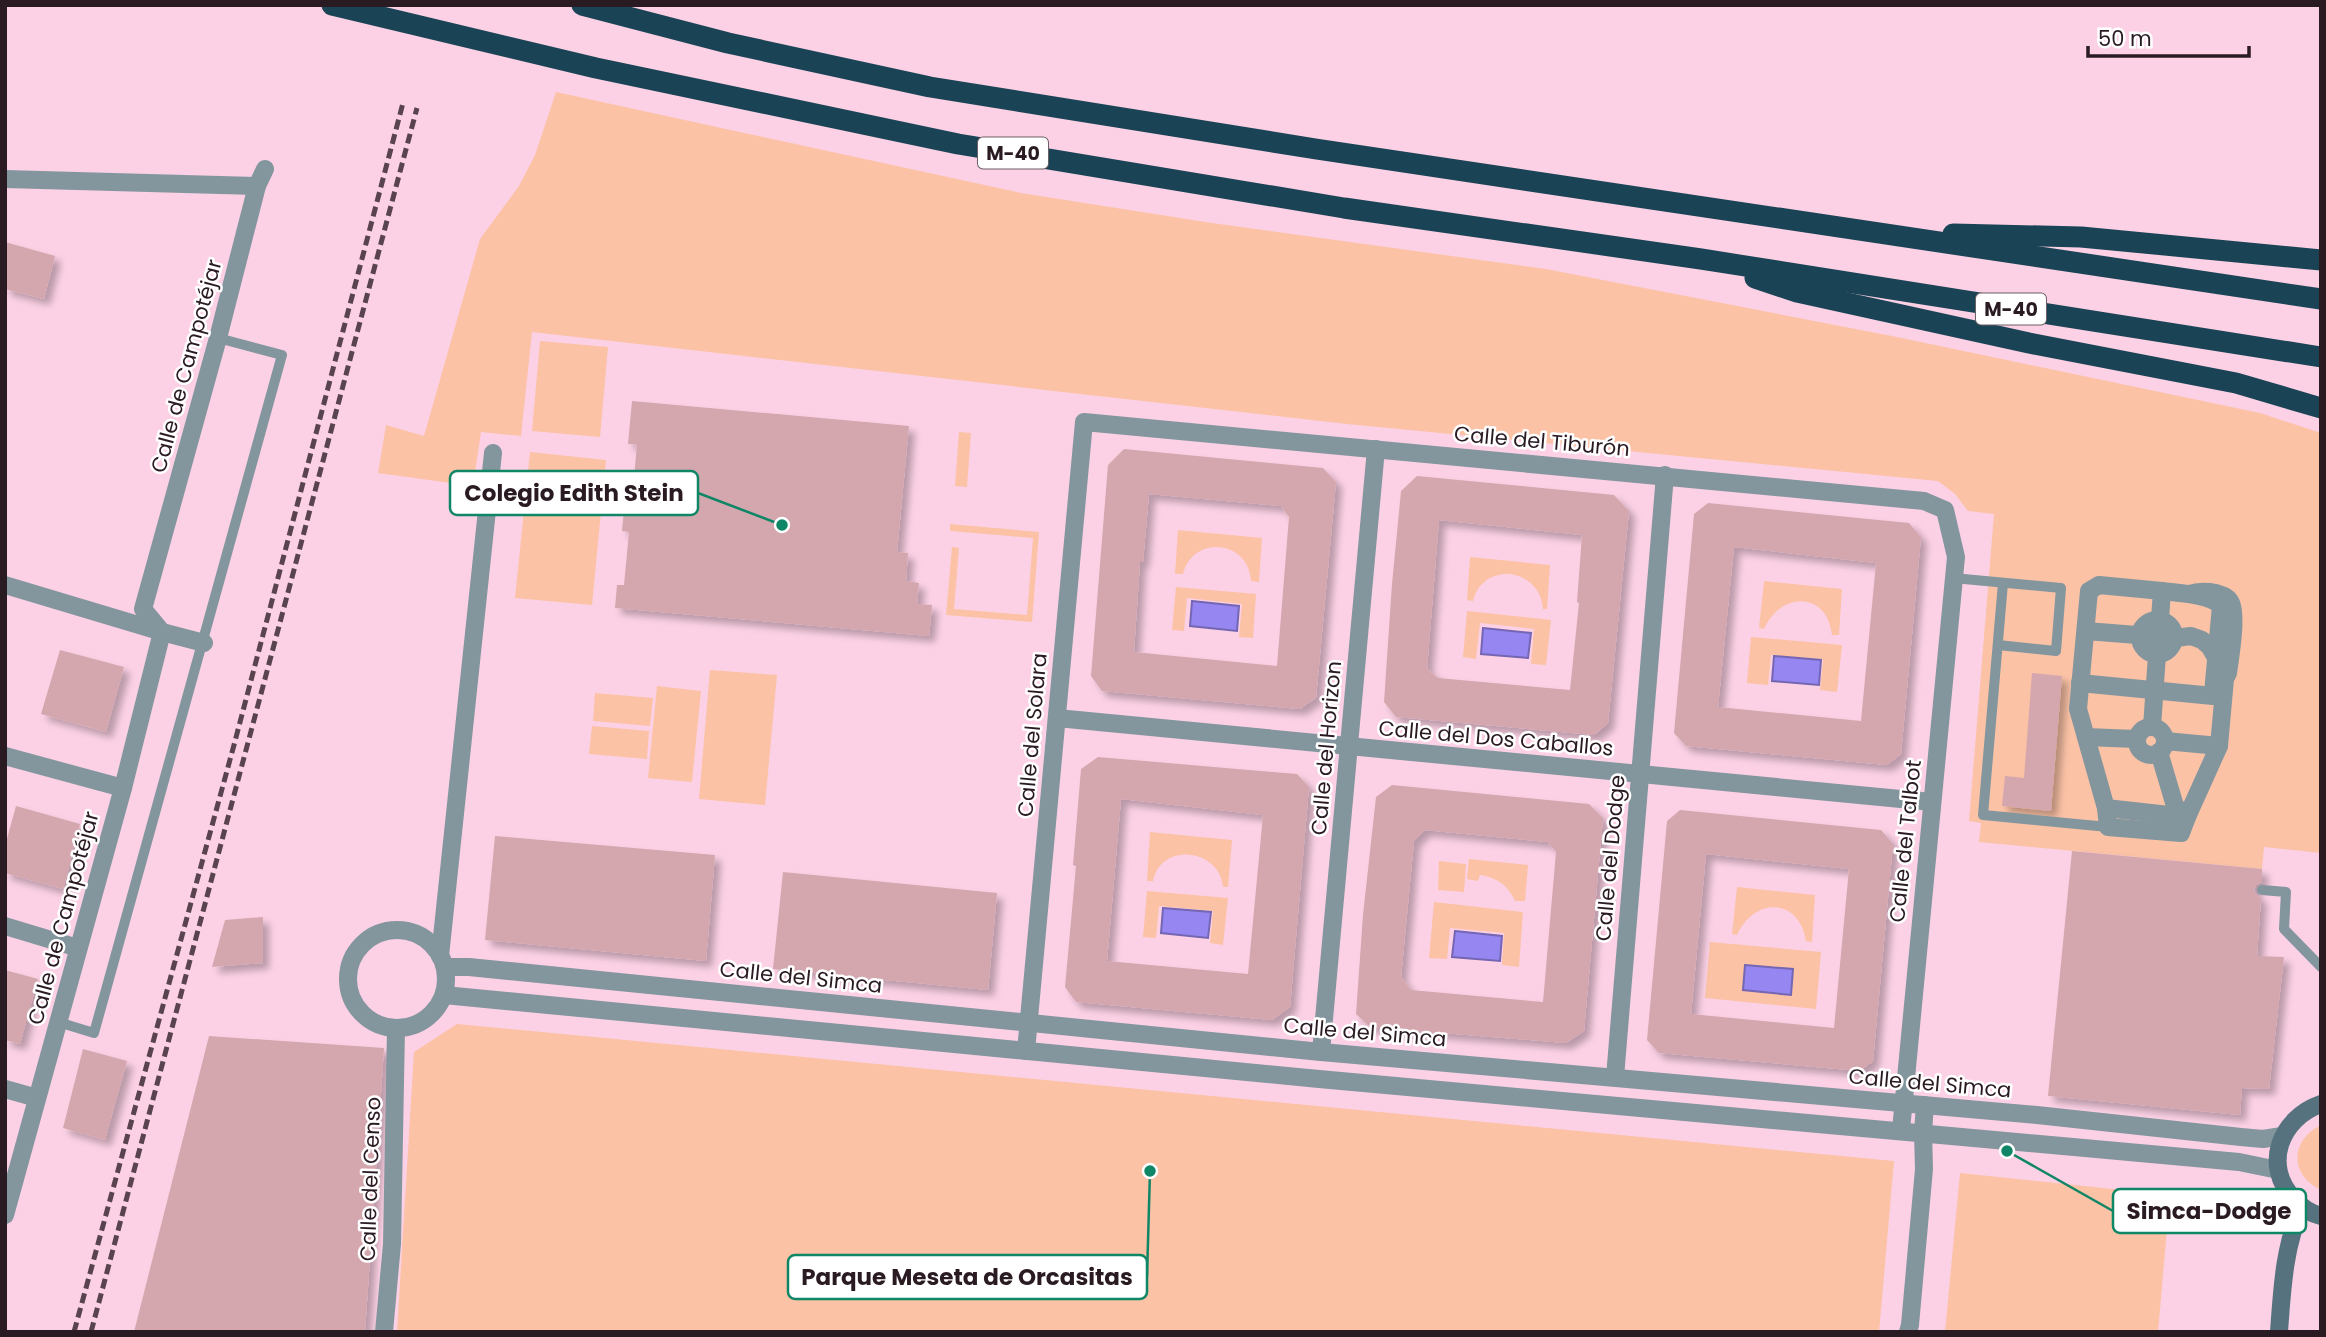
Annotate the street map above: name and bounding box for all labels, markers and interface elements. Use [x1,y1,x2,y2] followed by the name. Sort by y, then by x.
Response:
[2088,14,2249,58] scale bar
[2098,24,2152,53] text: 50 m
[978,138,1048,168] road number: M-40
[144,256,228,476] street label: Calle de Campotéjar
[1976,294,2046,324] road number: M-40
[1453,419,1631,463] street label: Calle del Tiburón
[450,471,698,515] callout: Colegio Edith Stein
[464,477,684,509] text: Colegio Edith Stein
[1010,652,1054,818] street label: Calle del Solara
[1304,660,1348,836] street label: Calle del Horizon
[1377,713,1615,763] street label: Calle del Dos Caballos
[1882,758,1928,924] street label: Calle del Talbot
[1588,774,1632,942] street label: Calle del Dodge
[21,808,105,1028] street label: Calle de Campotéjar
[718,954,884,1000] street label: Calle del Simca
[1282,1010,1448,1054] street label: Calle del Simca
[1847,1061,2013,1105] street label: Calle del Simca
[353,1096,387,1262] street label: Calle del Censo
[2113,1189,2306,1233] callout: Simca-Dodge
[2127,1195,2291,1227] text: Simca-Dodge
[788,1255,1147,1299] callout: Parque Meseta de Orcasitas
[801,1261,1133,1293] text: Parque Meseta de Orcasitas

